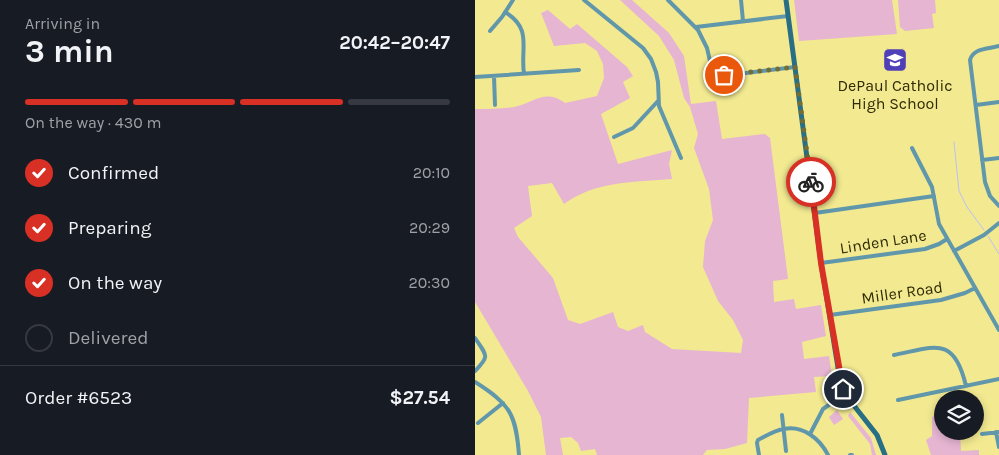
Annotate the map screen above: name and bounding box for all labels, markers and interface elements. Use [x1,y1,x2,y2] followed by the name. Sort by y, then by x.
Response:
[25,14,100,33] text: Arriving in
[339,32,450,54] text: 20:42–20:47
[25,33,114,70] text: 3 min
[882,47,908,73] school or university icon: DePaul Catholic High School
[703,54,745,96] pin
[710,61,738,89] icon: bag
[838,76,952,113] place label: DePaul Catholic High School
[25,113,161,132] text: On the way · 430 m
[786,157,836,207] courier
[25,159,53,187] icon: check
[68,162,159,184] text: Confirmed
[413,163,450,182] text: 20:10
[797,168,825,196] icon: bike
[25,214,53,242] icon: check
[68,217,151,239] text: Preparing
[409,218,450,237] text: 20:29
[839,225,928,258] street label: Linden Lane
[25,269,53,297] icon: check
[68,272,162,294] text: On the way
[409,273,450,292] text: 20:30
[860,277,944,308] street label: Miller Road
[68,327,148,349] text: Delivered
[822,368,864,410] pin
[829,375,857,403] icon: home
[25,387,132,409] text: Order #6523
[390,387,450,409] text: $27.54
[934,390,984,440] map controls
[934,390,984,440] button: layers

